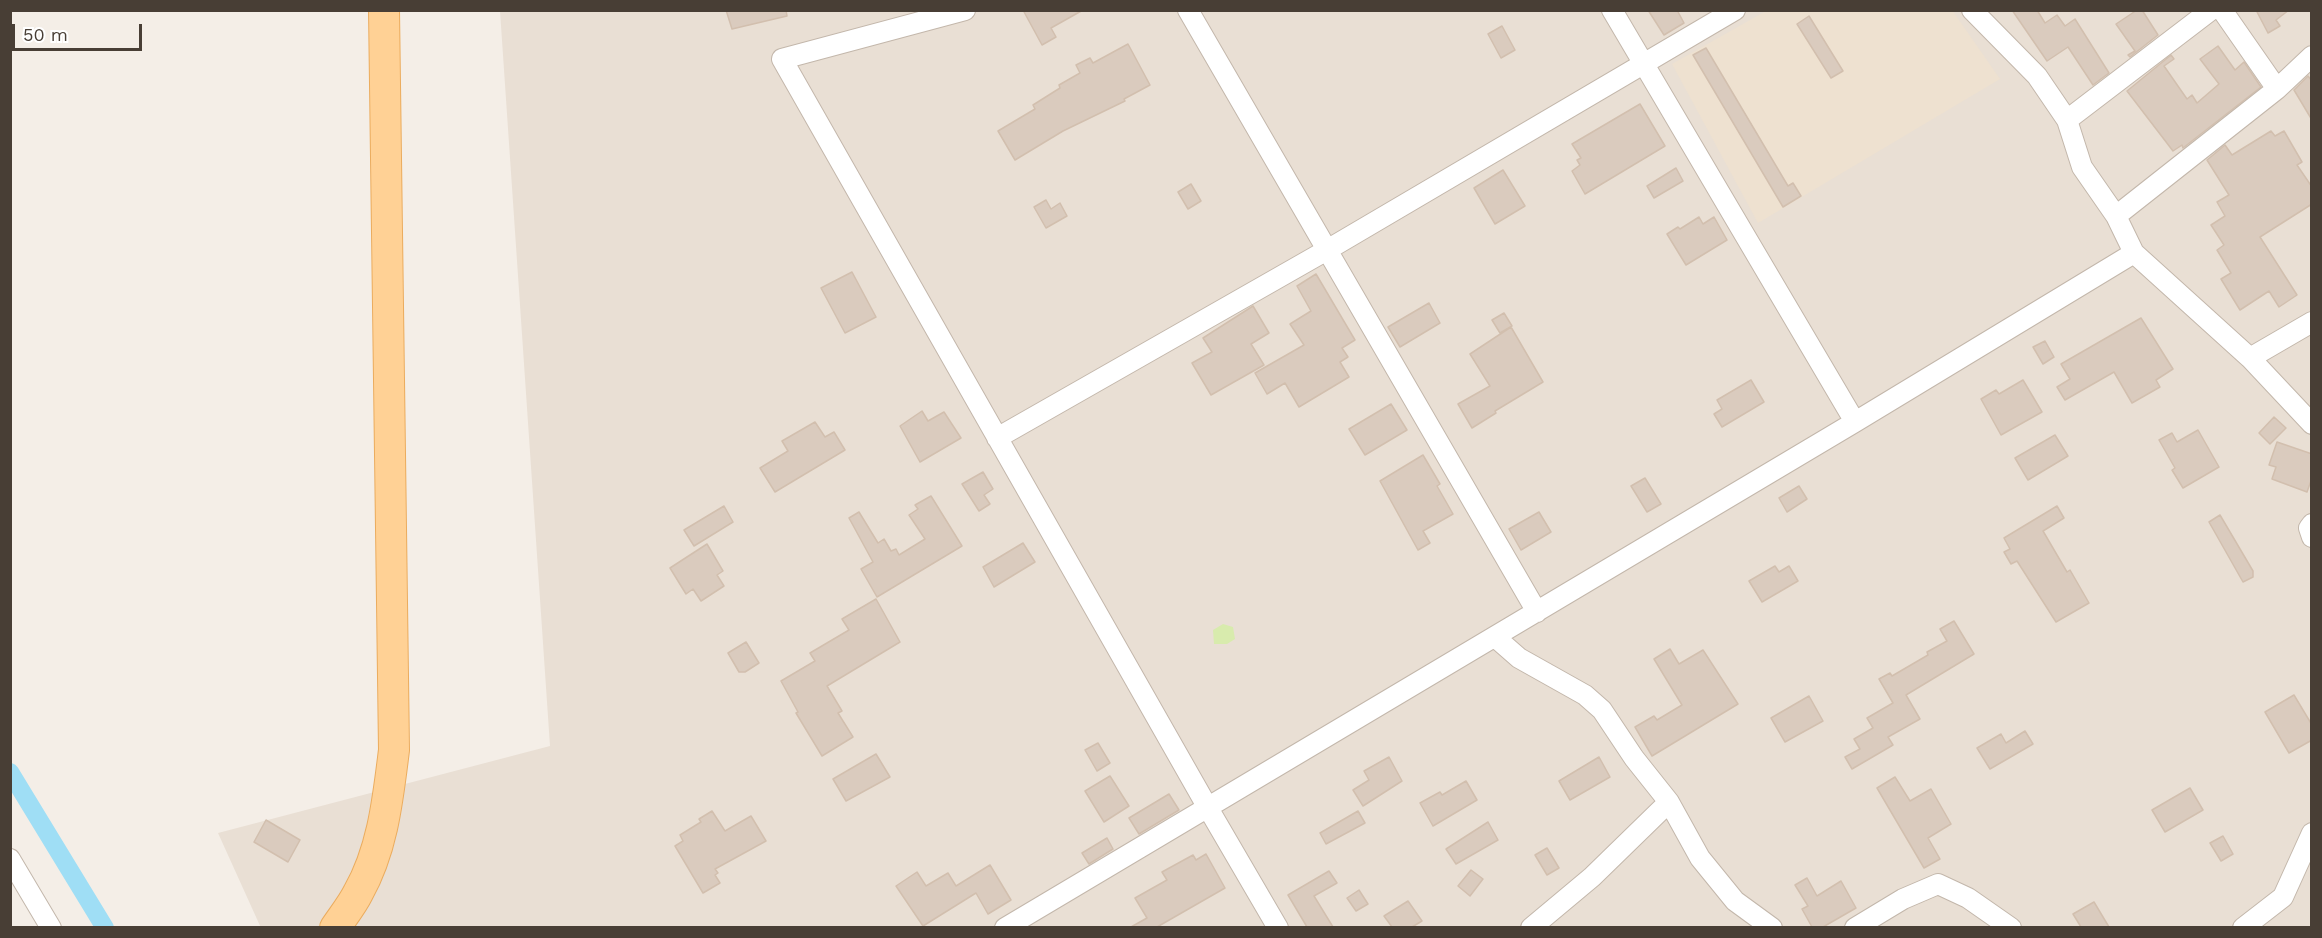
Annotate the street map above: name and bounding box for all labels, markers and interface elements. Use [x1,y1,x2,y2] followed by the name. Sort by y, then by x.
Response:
[15,12,146,50] scale bar
[23,24,68,45] text: 50 m

